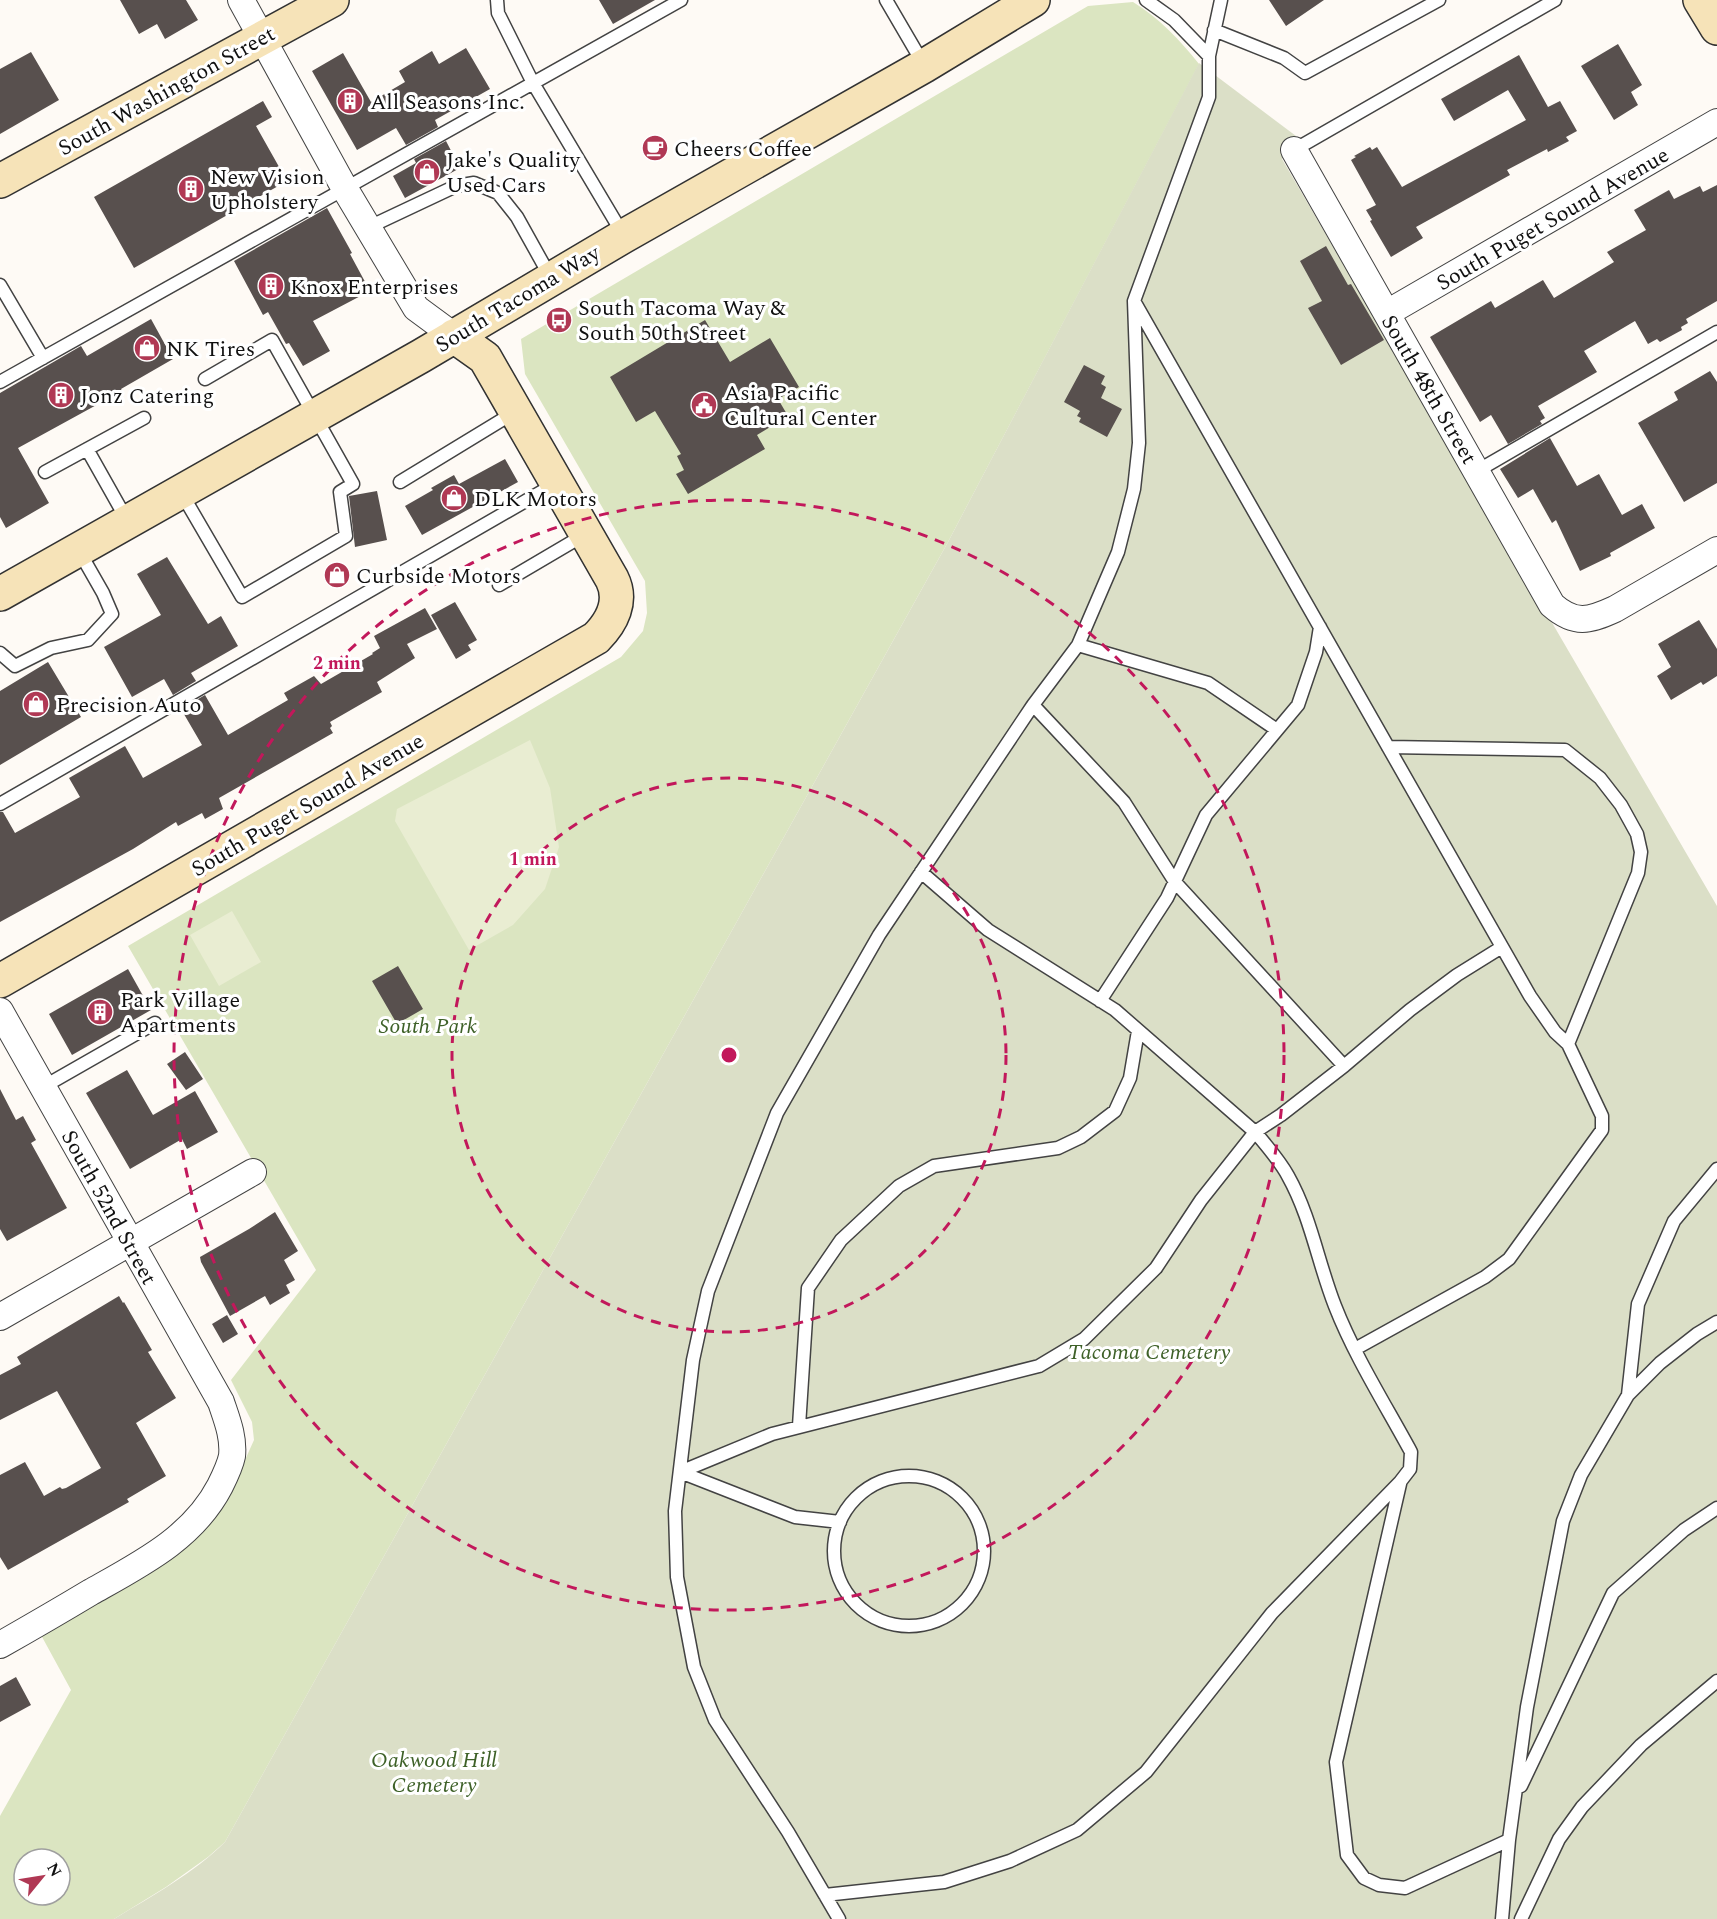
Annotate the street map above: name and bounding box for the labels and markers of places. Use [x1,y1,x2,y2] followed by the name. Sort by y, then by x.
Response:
[335,86,365,116] building icon: All Seasons Inc.
[370,86,525,119] place label: All Seasons Inc.
[640,133,670,163] cafe icon: Cheers Coffee
[674,133,812,166] place label: Cheers Coffee
[446,144,581,202] place label: Jake's Quality Used Cars
[412,157,442,187] shop icon: Jake's Quality Used Cars
[210,161,325,219] place label: New Vision Upholstery
[176,174,206,204] building icon: New Vision Upholstery
[256,271,286,301] building icon: Knox Enterprises
[290,271,459,304] place label: Knox Enterprises
[578,292,786,350] place label: South Tacoma Way & South 50th Street
[544,305,574,335] bus stop icon: South Tacoma Way & South 50th Street
[132,333,162,363] shop icon: NK Tires
[166,333,255,366] place label: NK Tires
[724,377,877,435] place label: Asia Pacific Cultural Center
[46,380,76,410] building icon: Jonz Catering
[80,380,214,413] place label: Jonz Catering
[689,390,719,420] public building icon: Asia Pacific Cultural Center
[439,483,469,513] shop icon: DLK Motors
[474,483,597,516] place label: DLK Motors
[322,560,352,590] shop icon: Curbside Motors
[356,560,521,593] place label: Curbside Motors
[21,689,51,719] shop icon: Precision Auto
[56,689,201,722] place label: Precision Auto
[120,984,240,1042] place label: Park Village Apartments
[85,997,115,1027] building icon: Park Village Apartments
[719,1045,739,1065] centre of rings

